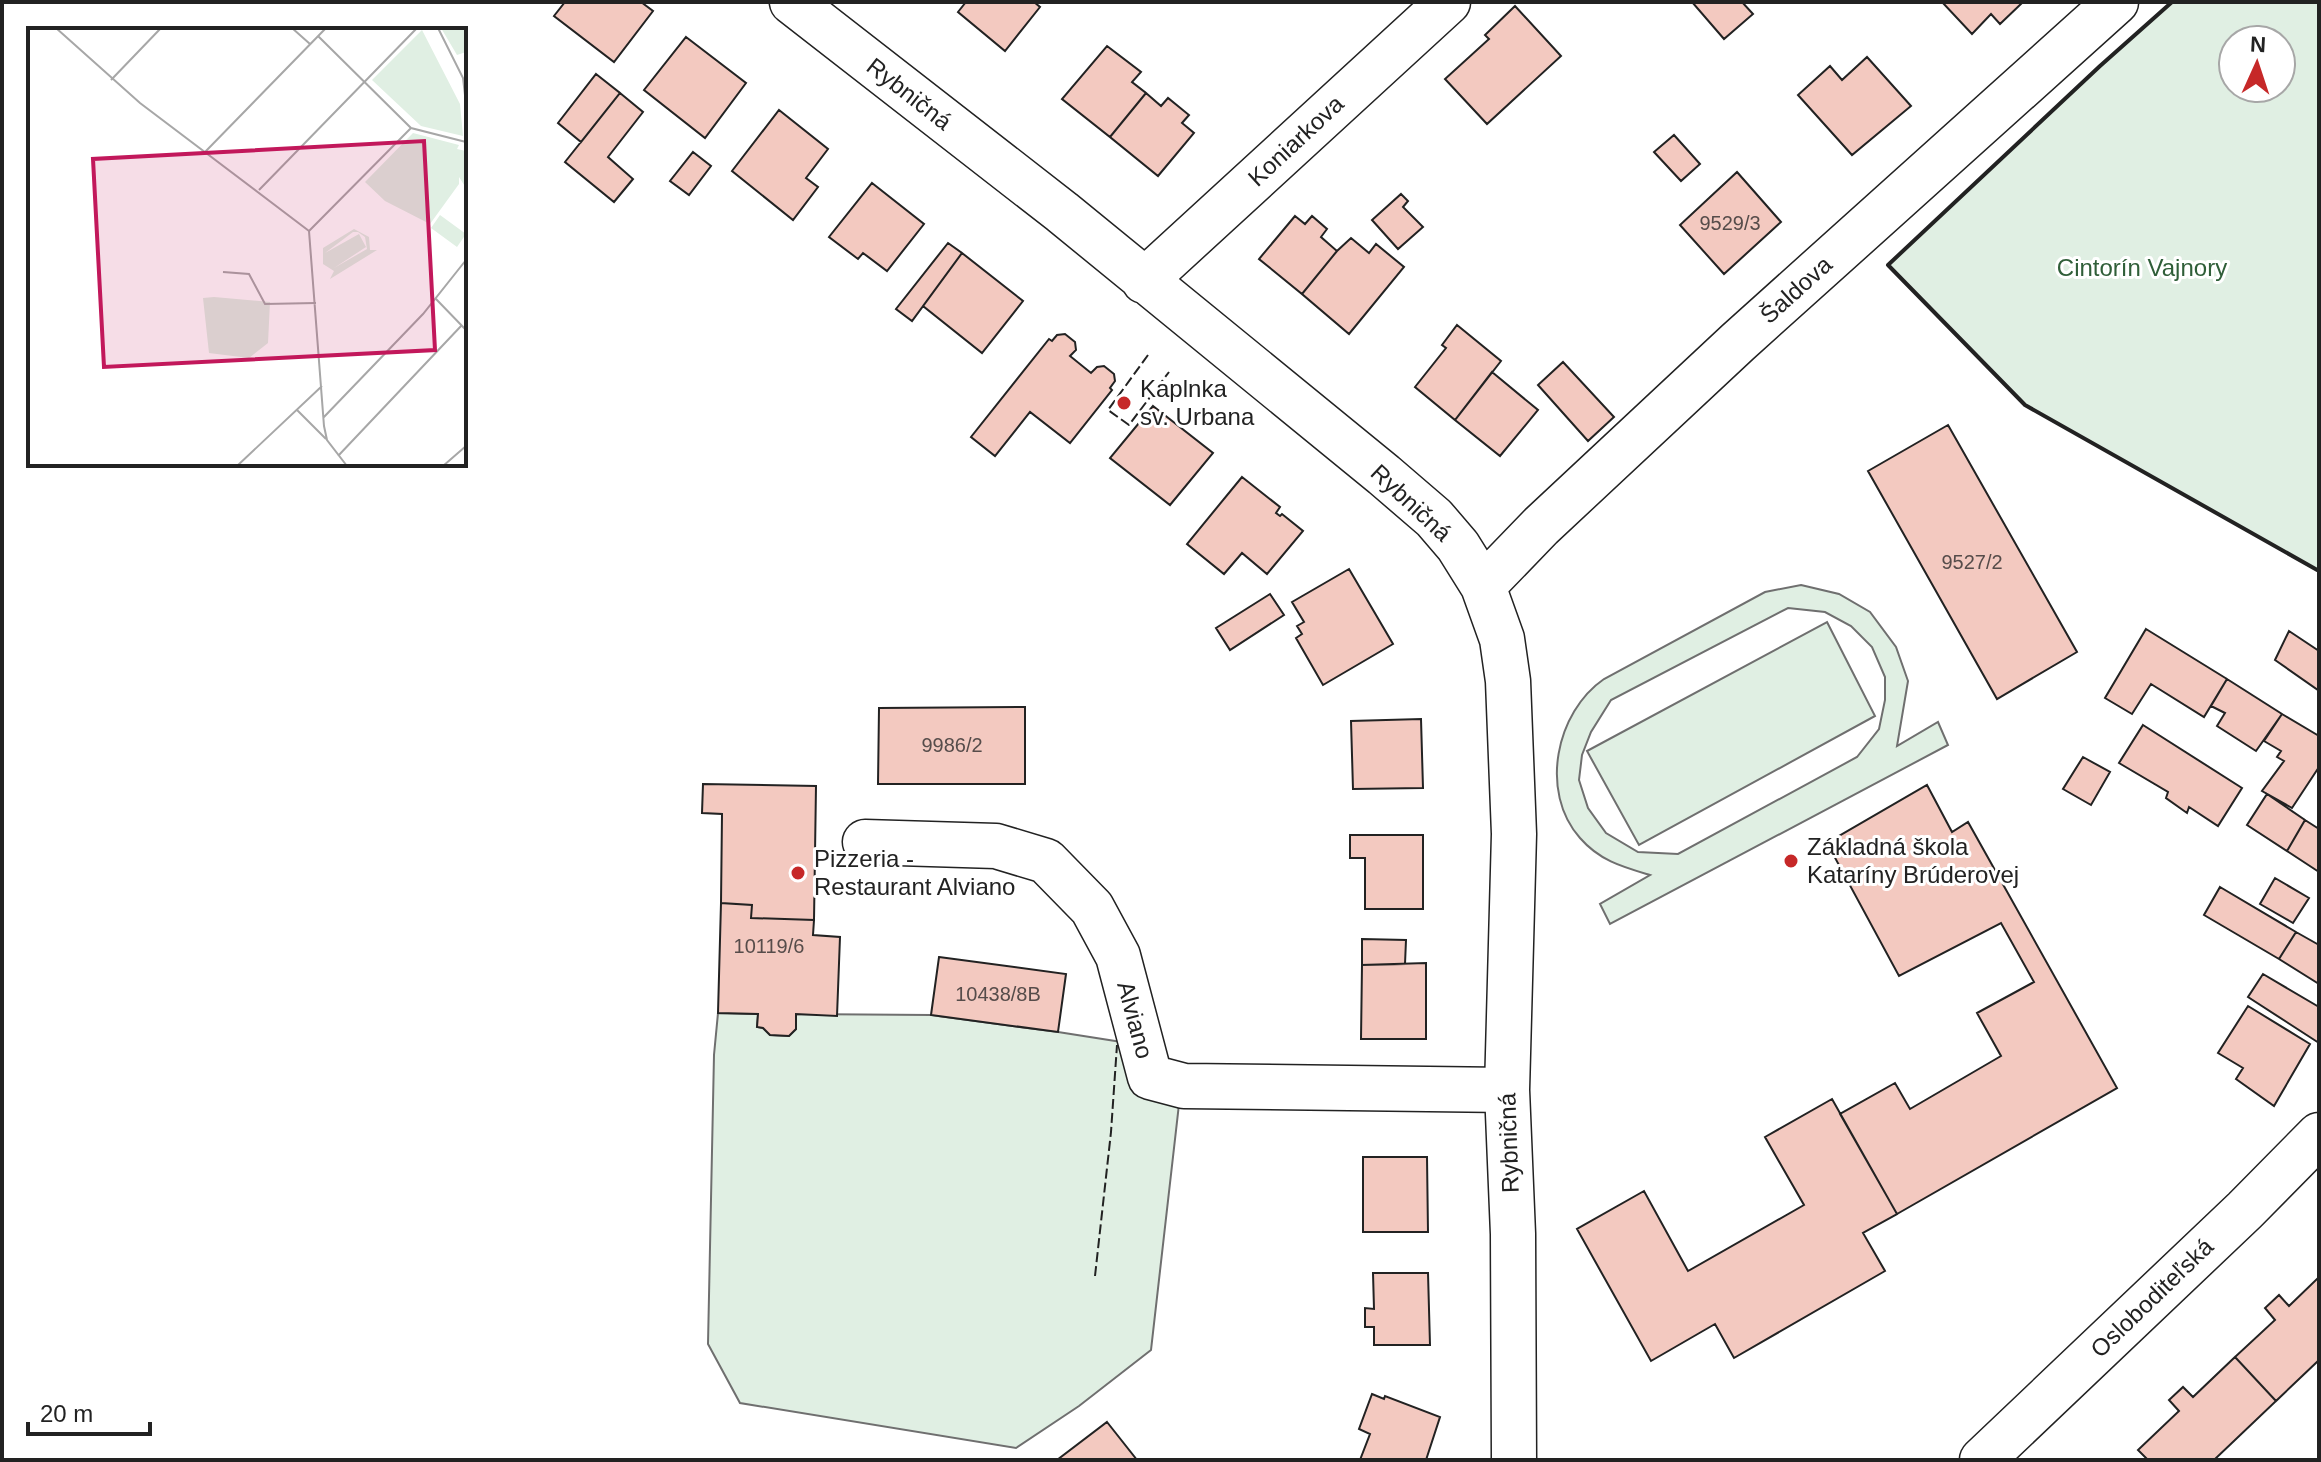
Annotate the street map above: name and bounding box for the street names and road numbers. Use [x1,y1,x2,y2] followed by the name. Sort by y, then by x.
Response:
[862,52,958,135] street label: Rybničná
[1243,89,1349,191] street label: Koniarkova
[1754,250,1837,329] street label: Šaldova
[1366,459,1458,547] street label: Rybničná
[1112,978,1159,1061] street label: Alviano
[1493,1092,1524,1193] street label: Rybničná
[2085,1232,2219,1363] street label: Osloboditeľská

